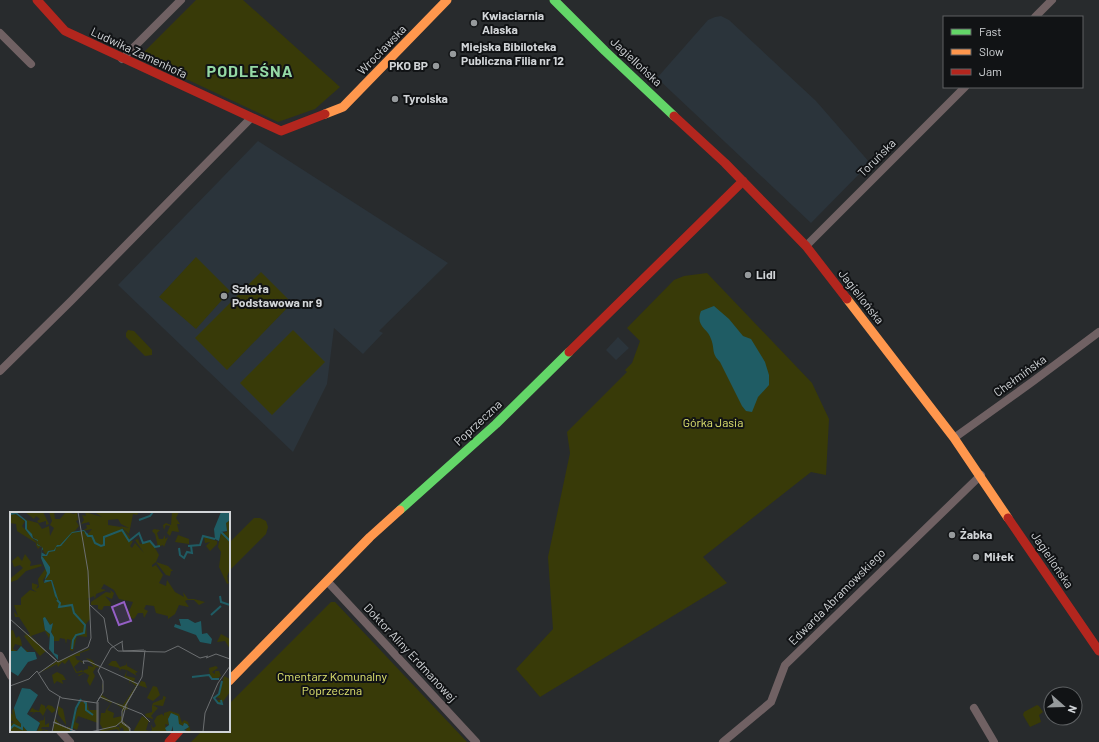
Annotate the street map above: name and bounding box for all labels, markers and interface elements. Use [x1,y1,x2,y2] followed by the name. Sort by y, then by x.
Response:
[482,8,544,36] place label: Kwiaciarnia Alaska
[943,16,1083,88] legend
[469,18,479,28] marker: Kwiaciarnia Alaska
[354,22,408,77] street label: Wrocławska
[89,24,190,80] street label: Ludwika Zamenhofa
[979,24,1002,38] text: Fast
[608,34,665,89] street label: Jagiellońska
[461,39,564,67] place label: Miejska Bibiloteka Publiczna Filia nr 12
[979,44,1004,58] text: Slow
[448,49,458,59] marker: Miejska Bibiloteka Publiczna Filia nr 12
[389,58,428,72] place label: PKO BP
[207,61,293,80] district label: PODLEŚNA
[431,61,441,71] marker: PKO BP
[979,64,1002,78] text: Jam
[403,91,448,105] place label: Tyrolska
[390,94,400,104] marker: Tyrolska
[855,136,898,179] street label: Toruńska
[836,266,887,326] street label: Jagiellońska
[756,267,776,281] place label: Lidl
[743,270,753,280] marker: Lidl
[232,281,322,309] place label: Szkoła Podstawowa nr 9
[219,291,229,301] marker: Szkoła Podstawowa nr 9
[990,351,1048,399] street label: Chełmińska
[450,397,504,448] street label: Poprzeczna
[683,415,743,429] park label: Górka Jasia
[10,512,230,732] inset map
[960,527,992,541] place label: Żabka
[1029,528,1077,590] street label: Jagiellońska
[947,530,957,540] marker: Żabka
[785,545,887,647] street label: Edwarda Abramowskiego
[984,549,1014,563] place label: Miłek
[971,552,981,562] marker: Miłek
[361,600,460,704] street label: Doktor Aliny Erdmanowej
[277,669,387,697] park label: Cmentarz Komunalny Poprzeczna
[1043,686,1083,726] north arrow
[1066,704,1080,715] text: N

